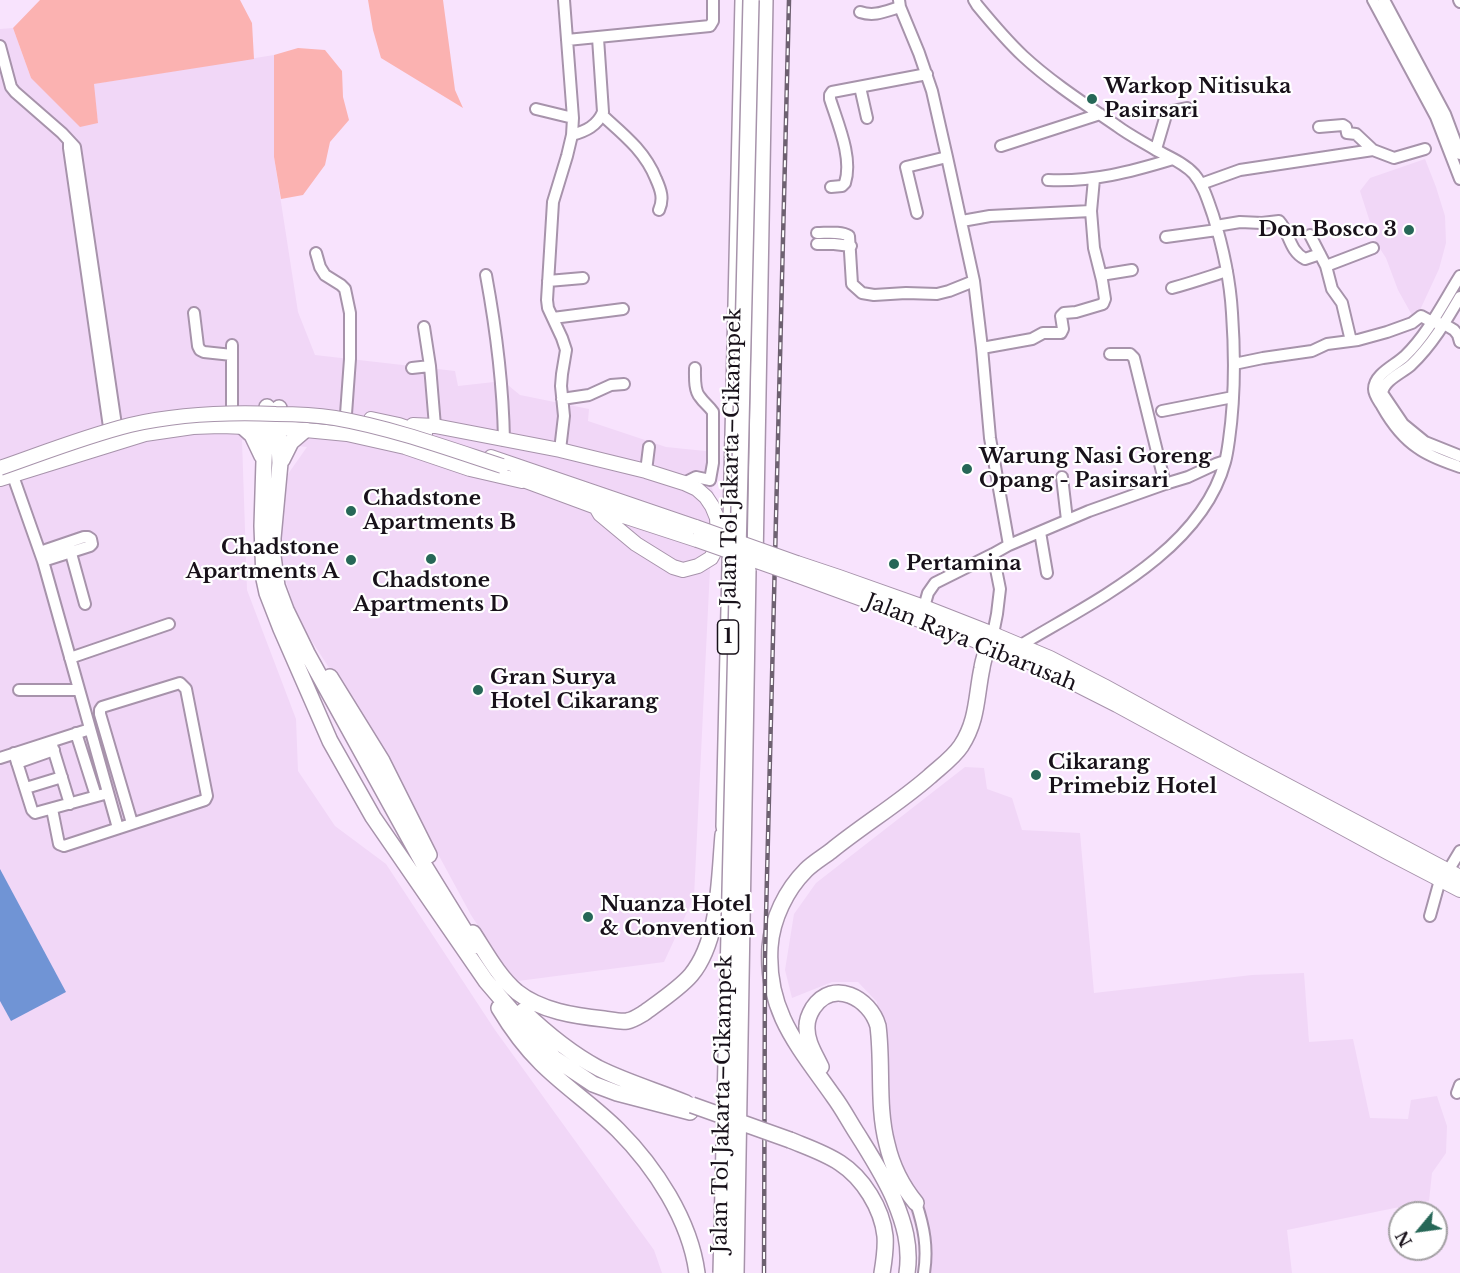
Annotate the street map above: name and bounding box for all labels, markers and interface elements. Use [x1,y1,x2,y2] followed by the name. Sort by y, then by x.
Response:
[1104,74,1291,124] place label: Warkop Nitisuka Pasirsari
[1085,92,1099,106] marker: Warkop Nitisuka Pasirsari
[1258,217,1397,243] place label: Don Bosco 3
[1402,223,1416,237] marker: Don Bosco 3
[717,308,747,606] street label: Jalan Tol Jakarta–Cikampek
[979,444,1211,494] place label: Warung Nasi Goreng Opang - Pasirsari
[960,462,974,476] marker: Warung Nasi Goreng Opang - Pasirsari
[363,486,516,536] place label: Chadstone Apartments B
[344,504,358,518] marker: Chadstone Apartments B
[186,535,339,585] place label: Chadstone Apartments A
[906,551,1021,577] place label: Pertamina
[424,552,438,566] marker: Chadstone Apartments D
[344,553,358,567] marker: Chadstone Apartments A
[887,557,901,571] marker: Pertamina
[353,568,509,618] place label: Chadstone Apartments D
[862,589,1080,697] street label: Jalan Raya Cibarusah
[718,620,738,654] road number: 1
[490,665,658,715] place label: Gran Surya Hotel Cikarang
[471,683,485,697] marker: Gran Surya Hotel Cikarang
[1048,750,1217,800] place label: Cikarang Primebiz Hotel
[1029,768,1043,782] marker: Cikarang Primebiz Hotel
[600,892,755,942] place label: Nuanza Hotel & Convention
[581,910,595,924] marker: Nuanza Hotel & Convention
[708,955,738,1253] street label: Jalan Tol Jakarta–Cikampek
[1388,1201,1448,1261] north arrow
[1392,1227,1416,1250] text: N

